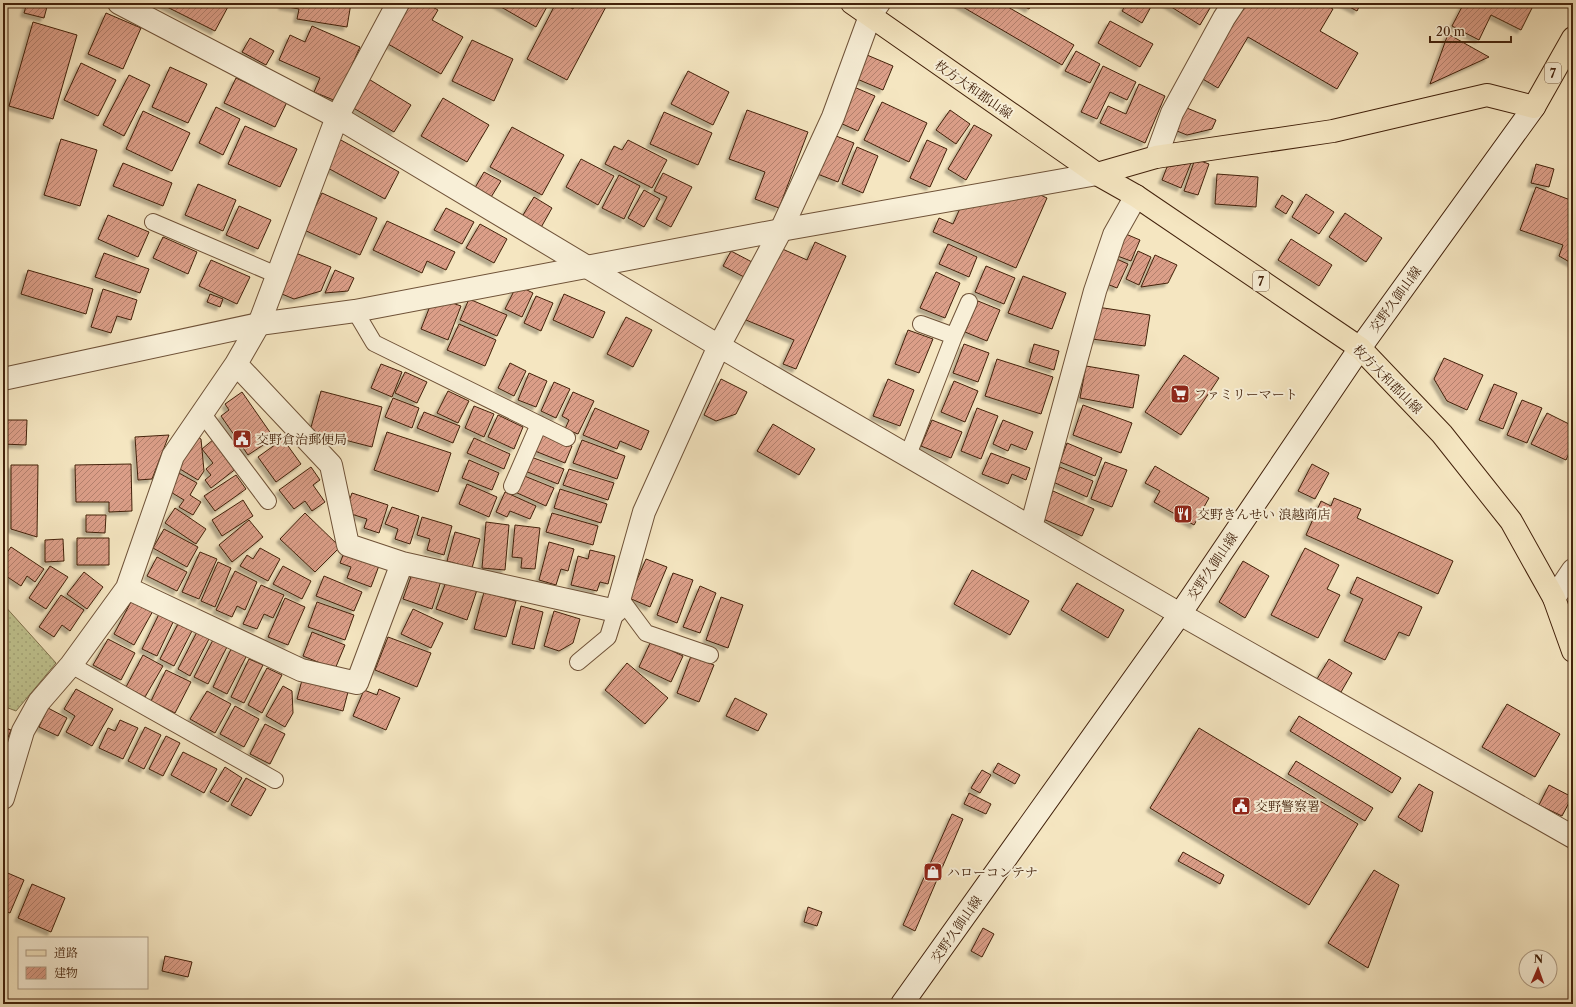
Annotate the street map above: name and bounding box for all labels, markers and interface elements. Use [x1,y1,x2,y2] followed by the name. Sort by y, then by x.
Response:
[1430,18,1511,44] scale bar
[1436,24,1465,39] text: 20 m
[932,56,1016,122] street label: 枚方大和郡山線
[1545,63,1561,83] road number: 7
[1366,263,1424,335] street label: 交野久御山線
[1253,271,1269,291] road number: 7
[1350,341,1426,417] street label: 枚方大和郡山線
[1169,383,1191,405] supermarket icon: ファミリーマート
[1194,386,1298,402] place label: ファミリーマート
[231,428,253,450] public building icon: 交野倉治郵便局
[256,431,347,447] place label: 交野倉治郵便局
[1172,503,1194,525] restaurant icon: 交野きんせい 浪越商店
[1197,506,1330,522] place label: 交野きんせい 浪越商店
[1184,529,1240,603] street label: 交野久御山線
[1230,795,1252,817] public building icon: 交野警察署
[1255,798,1320,814] place label: 交野警察署
[922,861,944,883] shop icon: ハローコンテナ
[947,864,1038,880] place label: ハローコンテナ
[927,892,985,966] street label: 交野久御山線
[18,937,148,989] legend
[54,945,78,960] text: 道路
[1518,949,1558,989] north arrow
[1533,952,1544,966] text: N
[54,965,78,980] text: 建物

